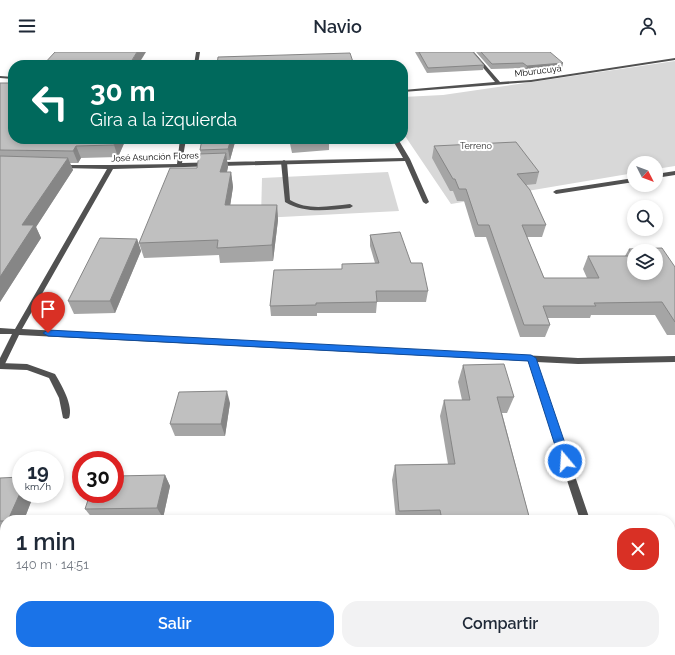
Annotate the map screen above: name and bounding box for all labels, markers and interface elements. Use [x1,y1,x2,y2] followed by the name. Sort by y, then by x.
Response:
[16,15,38,37] icon: menu
[637,15,659,37] icon: person
[313,16,362,37] text: Navio
[514,63,562,79] street label: Mburucuyá
[90,75,156,108] text: 30 m
[24,76,76,128] icon: left
[90,109,237,130] text: Gira a la izquierda
[460,141,492,151] park label: Terreno
[111,150,200,164] street label: José Asunción Flores
[627,156,663,192] north arrow
[627,156,663,280] map controls
[627,200,663,236] button: search
[627,244,663,280] button: layers
[31,292,65,333] pin
[37,298,59,320] icon: arrive
[544,440,586,482] position arrow
[72,451,124,503] speed limit sign: 30
[27,460,49,484] text: 19
[25,481,51,492] text: km/h
[16,527,76,556] text: 1 min
[617,528,659,570] button: close
[16,557,89,572] text: 140 m · 14:51
[16,601,334,647] button: Salir
[342,601,659,647] button: Compartir

